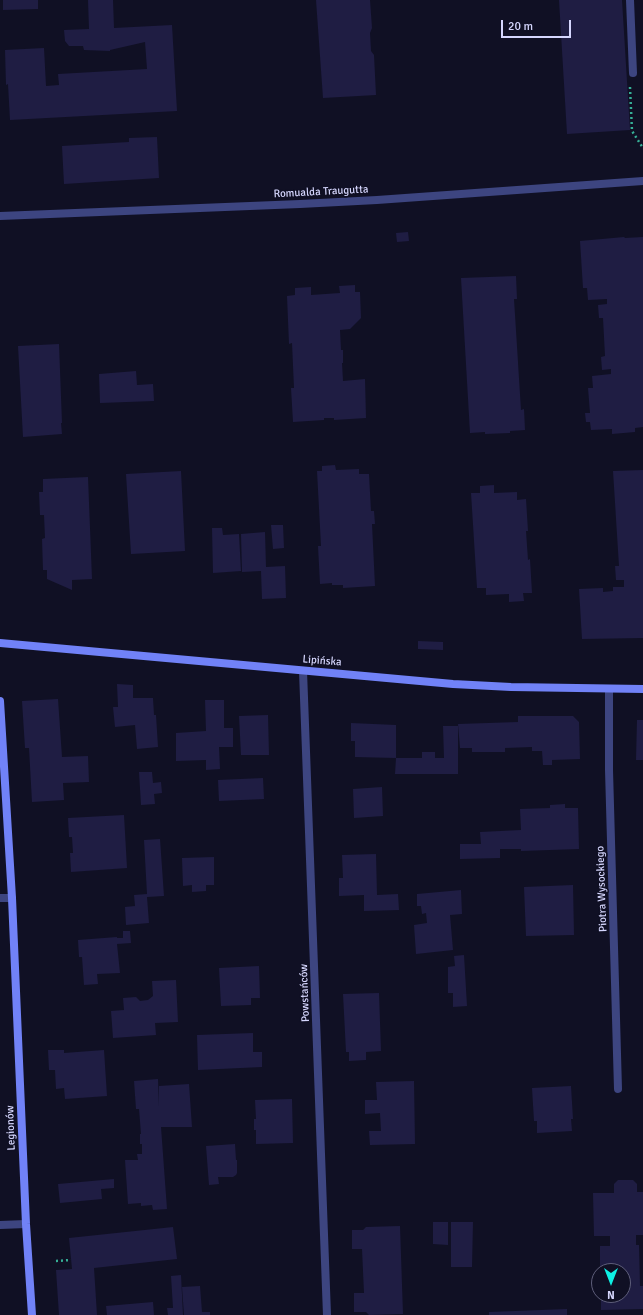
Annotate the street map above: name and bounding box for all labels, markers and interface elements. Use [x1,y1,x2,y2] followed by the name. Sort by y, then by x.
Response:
[503,12,573,38] scale bar
[508,19,533,34] text: 20 m
[273,183,369,201] street label: Romualda Traugutta
[302,653,342,669] street label: Lipińska
[594,846,610,932] street label: Piotra Wysockiego
[297,964,313,1022] street label: Powstańców
[4,1105,18,1151] street label: Legionów
[591,1263,631,1303] north arrow
[607,1288,615,1301] text: N

